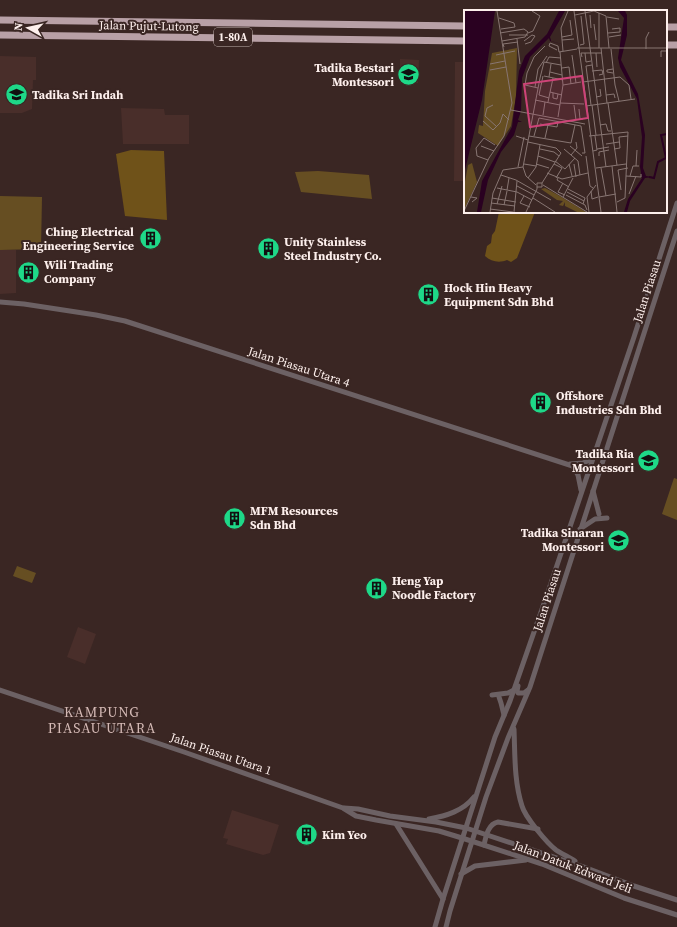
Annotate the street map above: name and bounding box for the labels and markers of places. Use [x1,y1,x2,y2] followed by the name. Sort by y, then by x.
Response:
[314,60,394,90] place label: Tadika Bestari Montessori
[396,62,422,88] school or university icon: Tadika Bestari Montessori
[3,82,29,108] school or university icon: Tadika Sri Indah
[32,87,124,103] place label: Tadika Sri Indah
[22,224,134,254] place label: Ching Electrical Engineering Service
[137,226,163,252] building icon: Ching Electrical Engineering Service
[284,234,382,264] place label: Unity Stainless Steel Industry Co.
[256,236,282,262] building icon: Unity Stainless Steel Industry Co.
[44,257,113,287] place label: Wili Trading Company
[16,259,42,285] building icon: Wili Trading Company
[444,280,554,310] place label: Hock Hin Heavy Equipment Sdn Bhd
[416,282,442,308] building icon: Hock Hin Heavy Equipment Sdn Bhd
[556,388,662,418] place label: Offshore Industries Sdn Bhd
[528,390,554,416] building icon: Offshore Industries Sdn Bhd
[572,446,635,476] place label: Tadika Ria Montessori
[636,448,662,474] school or university icon: Tadika Ria Montessori
[250,503,338,533] place label: MFM Resources Sdn Bhd
[222,505,248,531] building icon: MFM Resources Sdn Bhd
[521,525,605,555] place label: Tadika Sinaran Montessori
[606,527,632,553] school or university icon: Tadika Sinaran Montessori
[392,573,476,603] place label: Heng Yap Noodle Factory
[364,575,390,601] building icon: Heng Yap Noodle Factory
[293,822,319,848] building icon: Kim Yeo
[322,827,367,843] place label: Kim Yeo

